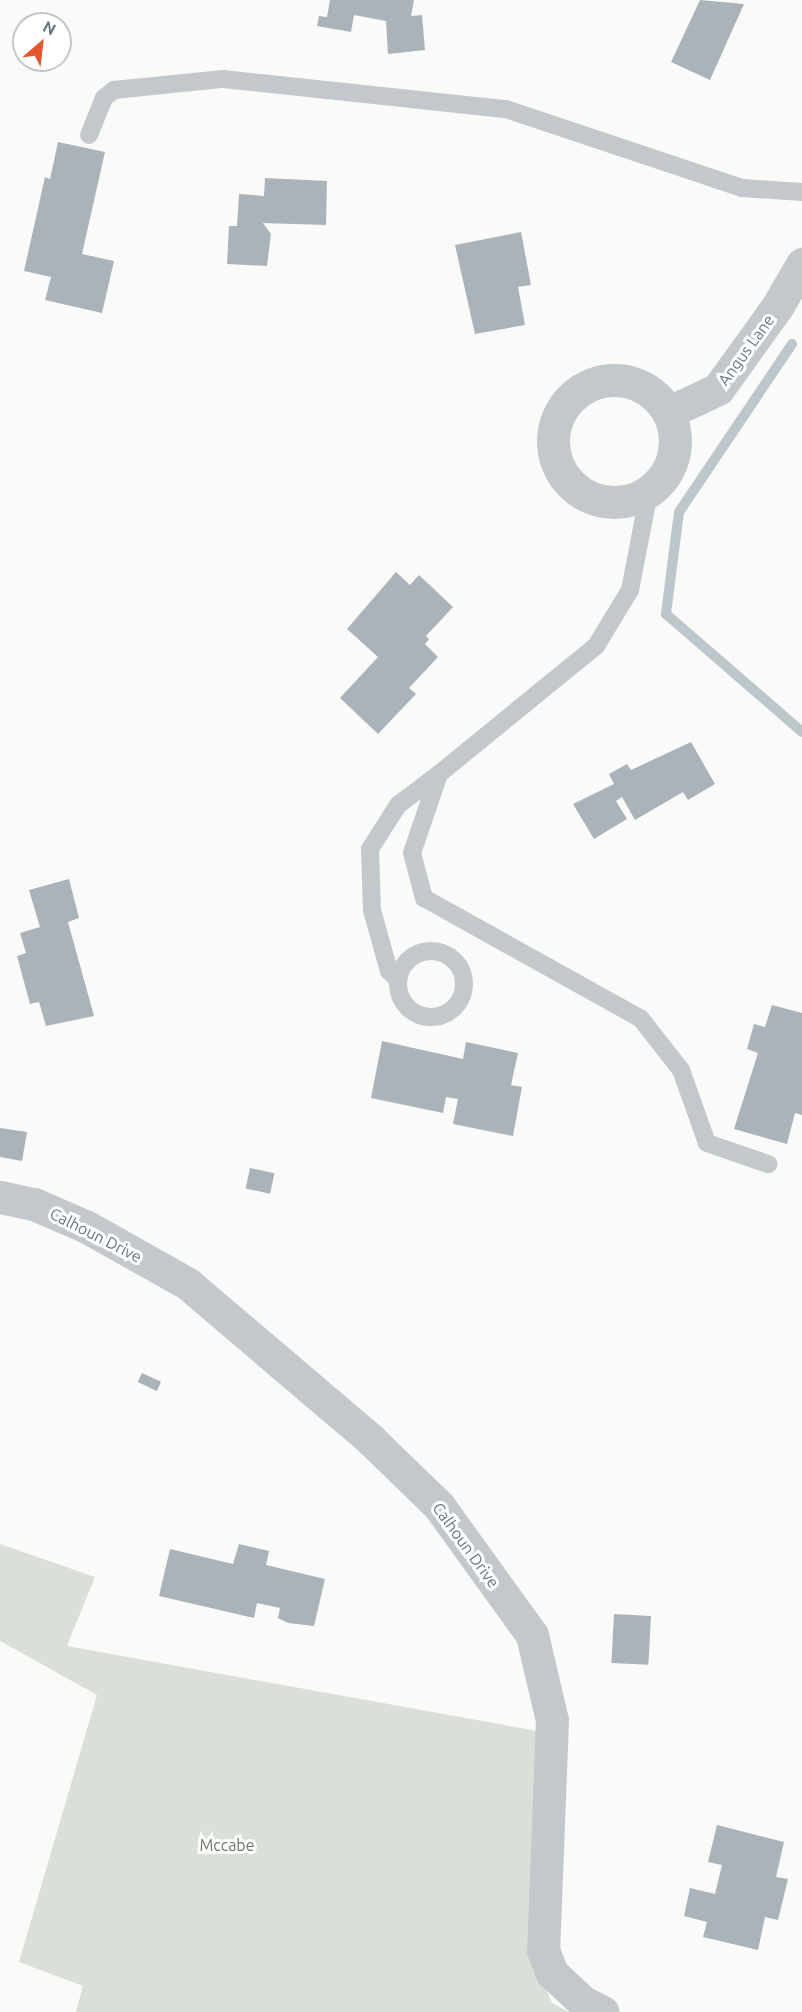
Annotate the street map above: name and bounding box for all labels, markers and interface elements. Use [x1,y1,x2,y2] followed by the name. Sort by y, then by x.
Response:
[12,12,72,72] north arrow
[40,17,59,39] text: N
[714,311,778,389] street label: Angus Lane
[47,1204,145,1266] street label: Calhoun Drive
[429,1499,503,1591] street label: Calhoun Drive
[199,1835,255,1855] park label: Mccabe

